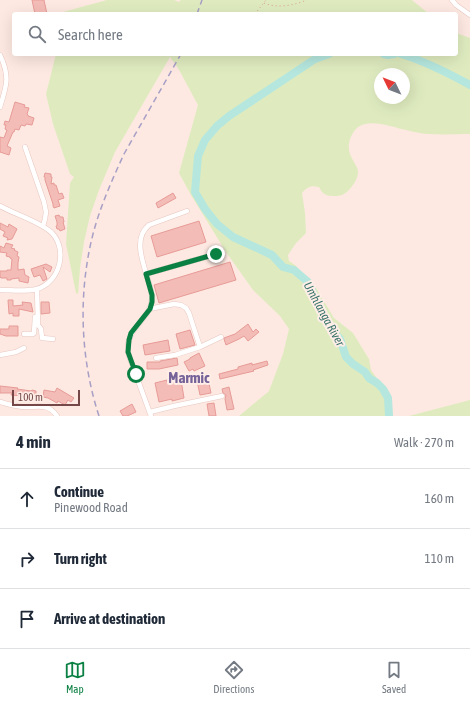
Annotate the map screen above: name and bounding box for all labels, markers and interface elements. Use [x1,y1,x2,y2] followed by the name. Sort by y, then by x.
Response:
[12,12,458,56] search box
[26,23,48,45] icon: search
[58,26,123,43] text: Search here
[374,68,410,104] north arrow
[207,245,225,263] route end
[301,279,348,349] water label: Umhlanga River
[127,365,145,383] route start
[168,369,210,386] district label: Marmic
[12,388,80,407] scale bar
[18,391,43,403] text: 100 m
[16,432,51,452] text: 4 min
[394,435,454,450] text: Walk · 270 m
[54,483,104,500] text: Continue
[16,488,38,510] icon: ahead
[425,491,454,506] text: 160 m
[54,500,128,515] text: Pinewood Road
[16,548,38,570] icon: right
[54,550,107,567] text: Turn right
[425,551,454,566] text: 110 m
[16,608,38,630] icon: arrive
[54,610,165,627] text: Arrive at destination
[64,659,86,695] tab: Map
[213,659,254,695] tab: Directions
[382,659,406,695] tab: Saved

